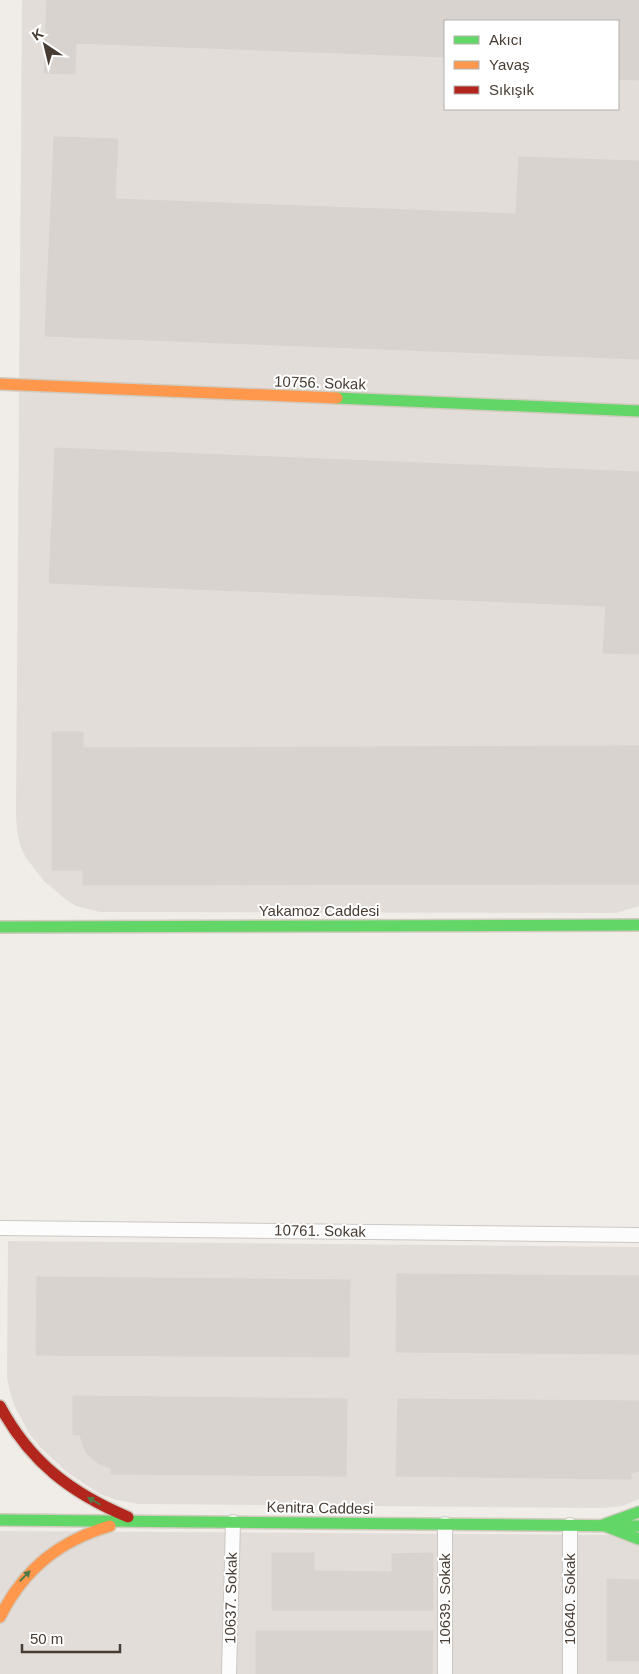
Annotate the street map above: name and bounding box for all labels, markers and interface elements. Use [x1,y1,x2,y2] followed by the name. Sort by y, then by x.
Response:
[20,20,70,70] north arrow
[444,20,619,110] legend
[29,25,46,44] text: K
[489,31,522,48] text: Akıcı
[489,56,530,73] text: Yavaş
[489,81,535,98] text: Sıkışık
[274,372,367,393] street label: 10756. Sokak
[259,902,379,919] street label: Yakamoz Caddesi
[274,1221,367,1240] street label: 10761. Sokak
[87,1497,100,1506] one-way arrow
[267,1498,374,1517] street label: Kenitra Caddesi
[221,1551,240,1644] street label: 10637. Sokak
[436,1553,453,1645] street label: 10639. Sokak
[561,1553,578,1645] street label: 10640. Sokak
[19,1570,31,1582] one-way arrow
[22,1622,120,1654] scale bar
[30,1630,63,1647] text: 50 m

